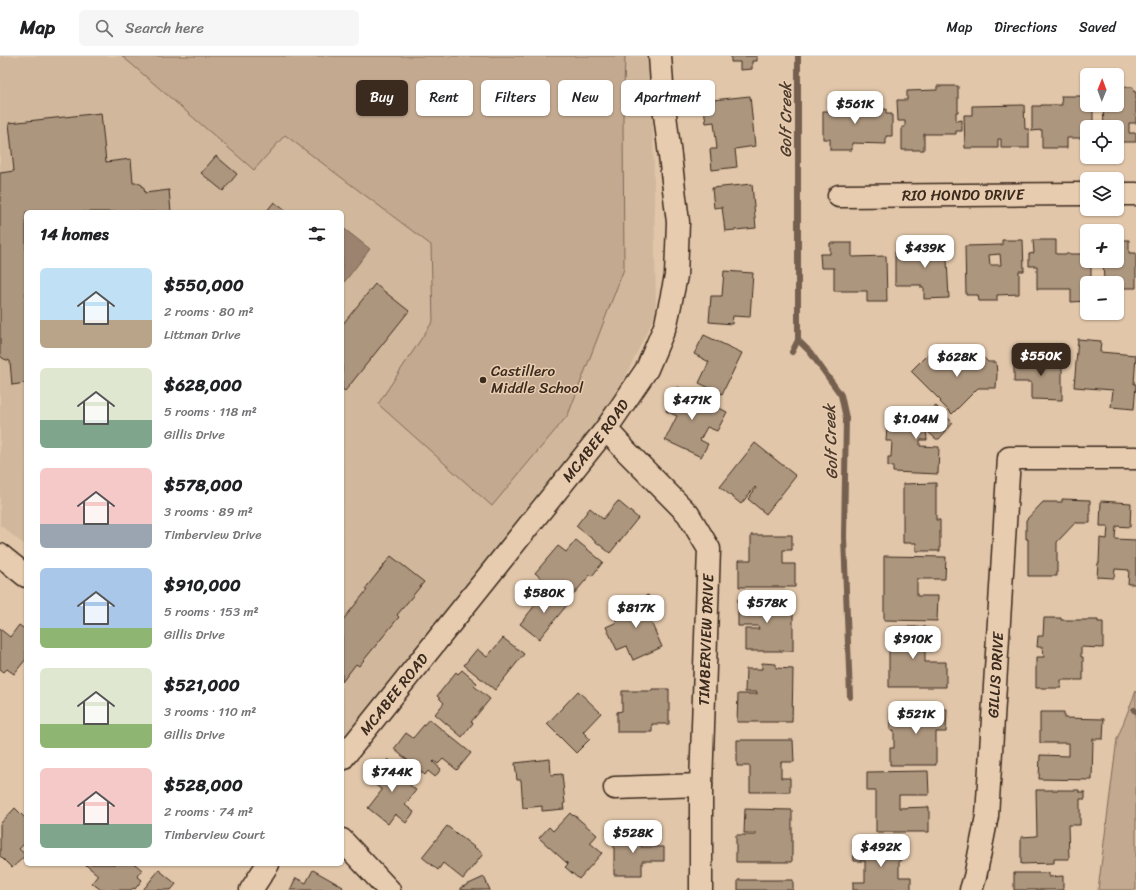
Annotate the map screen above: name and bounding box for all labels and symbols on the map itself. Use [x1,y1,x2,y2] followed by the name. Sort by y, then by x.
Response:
[1080,68,1124,112] north arrow
[771,80,800,157] water label: Golf Creek
[827,91,883,125] pin: $561K
[902,181,1026,208] street label: RIO HONDO DRIVE
[897,235,953,269] pin: $439K
[1013,343,1069,377] pin: $550K
[929,344,985,378] pin: $628K
[491,358,584,401] place label: Castillero Middle School
[478,375,488,385] marker: Castillero Middle School
[664,387,720,421] pin: $471K
[555,394,636,488] street label: MCABEE ROAD
[815,402,846,480] water label: Golf Creek
[883,406,949,440] pin: $1.04M
[691,572,721,706] street label: TIMBERVIEW DRIVE
[516,580,572,614] pin: $580K
[739,590,795,624] pin: $578K
[608,595,664,629] pin: $817K
[885,626,941,660] pin: $910K
[980,630,1011,719] street label: GILLIS DRIVE
[353,647,435,741] street label: MCABEE ROAD
[888,701,944,735] pin: $521K
[364,759,420,793] pin: $744K
[605,820,661,854] pin: $528K
[853,834,909,868] pin: $492K

